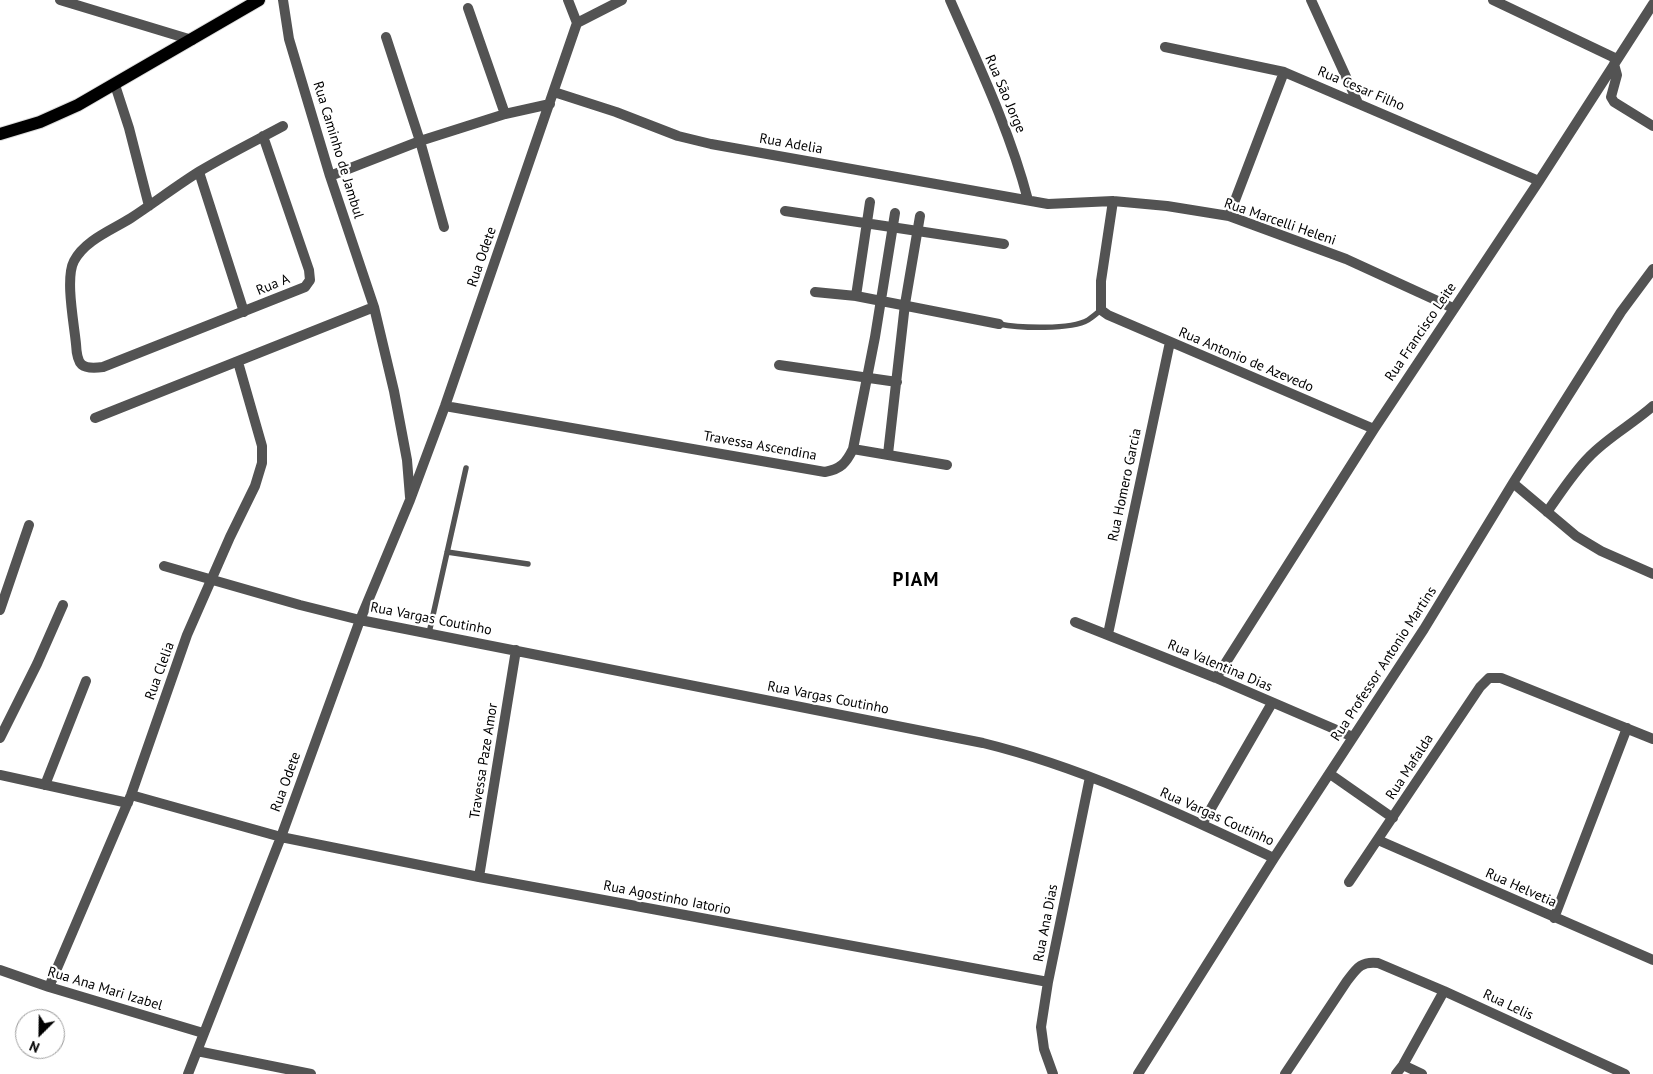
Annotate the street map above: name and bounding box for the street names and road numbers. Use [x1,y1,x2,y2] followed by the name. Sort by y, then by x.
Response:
[981,53,1029,135] street label: Rua São Jorge
[1315,63,1407,115] street label: Rua Cesar Filho
[309,79,367,221] street label: Rua Caminho de Jambul
[758,130,824,158] street label: Rua Adelia
[1222,195,1338,249] street label: Rua Marcelli Heleni
[464,225,500,289] street label: Rua Odete
[254,271,292,299] street label: Rua A
[1382,280,1460,384] street label: Rua Francisco Leite
[1176,324,1316,396] street label: Rua Antonio de Azevedo
[1105,427,1145,543] street label: Rua Homero Garcia
[702,428,818,464] street label: Travessa Ascendina
[1328,584,1440,744] street label: Rua Professor Antonio Martins
[369,599,493,639] street label: Rua Vargas Coutinho
[1165,636,1275,696] street label: Rua Valentina Dias
[142,640,178,702] street label: Rua Clelia
[766,678,890,718] street label: Rua Vargas Coutinho
[467,702,501,820] street label: Travessa Paze Amor
[1383,731,1437,803] street label: Rua Mafalda
[267,750,305,814] street label: Rua Odete
[1157,784,1277,850] street label: Rua Vargas Coutinho
[1483,865,1559,911] street label: Rua Helvetia
[602,877,732,919] street label: Rua Agostinho Iatorio
[1030,883,1062,963] street label: Rua Ana Dias
[46,964,164,1014] street label: Rua Ana Mari Izabel
[1480,986,1536,1024] street label: Rua Lelis

